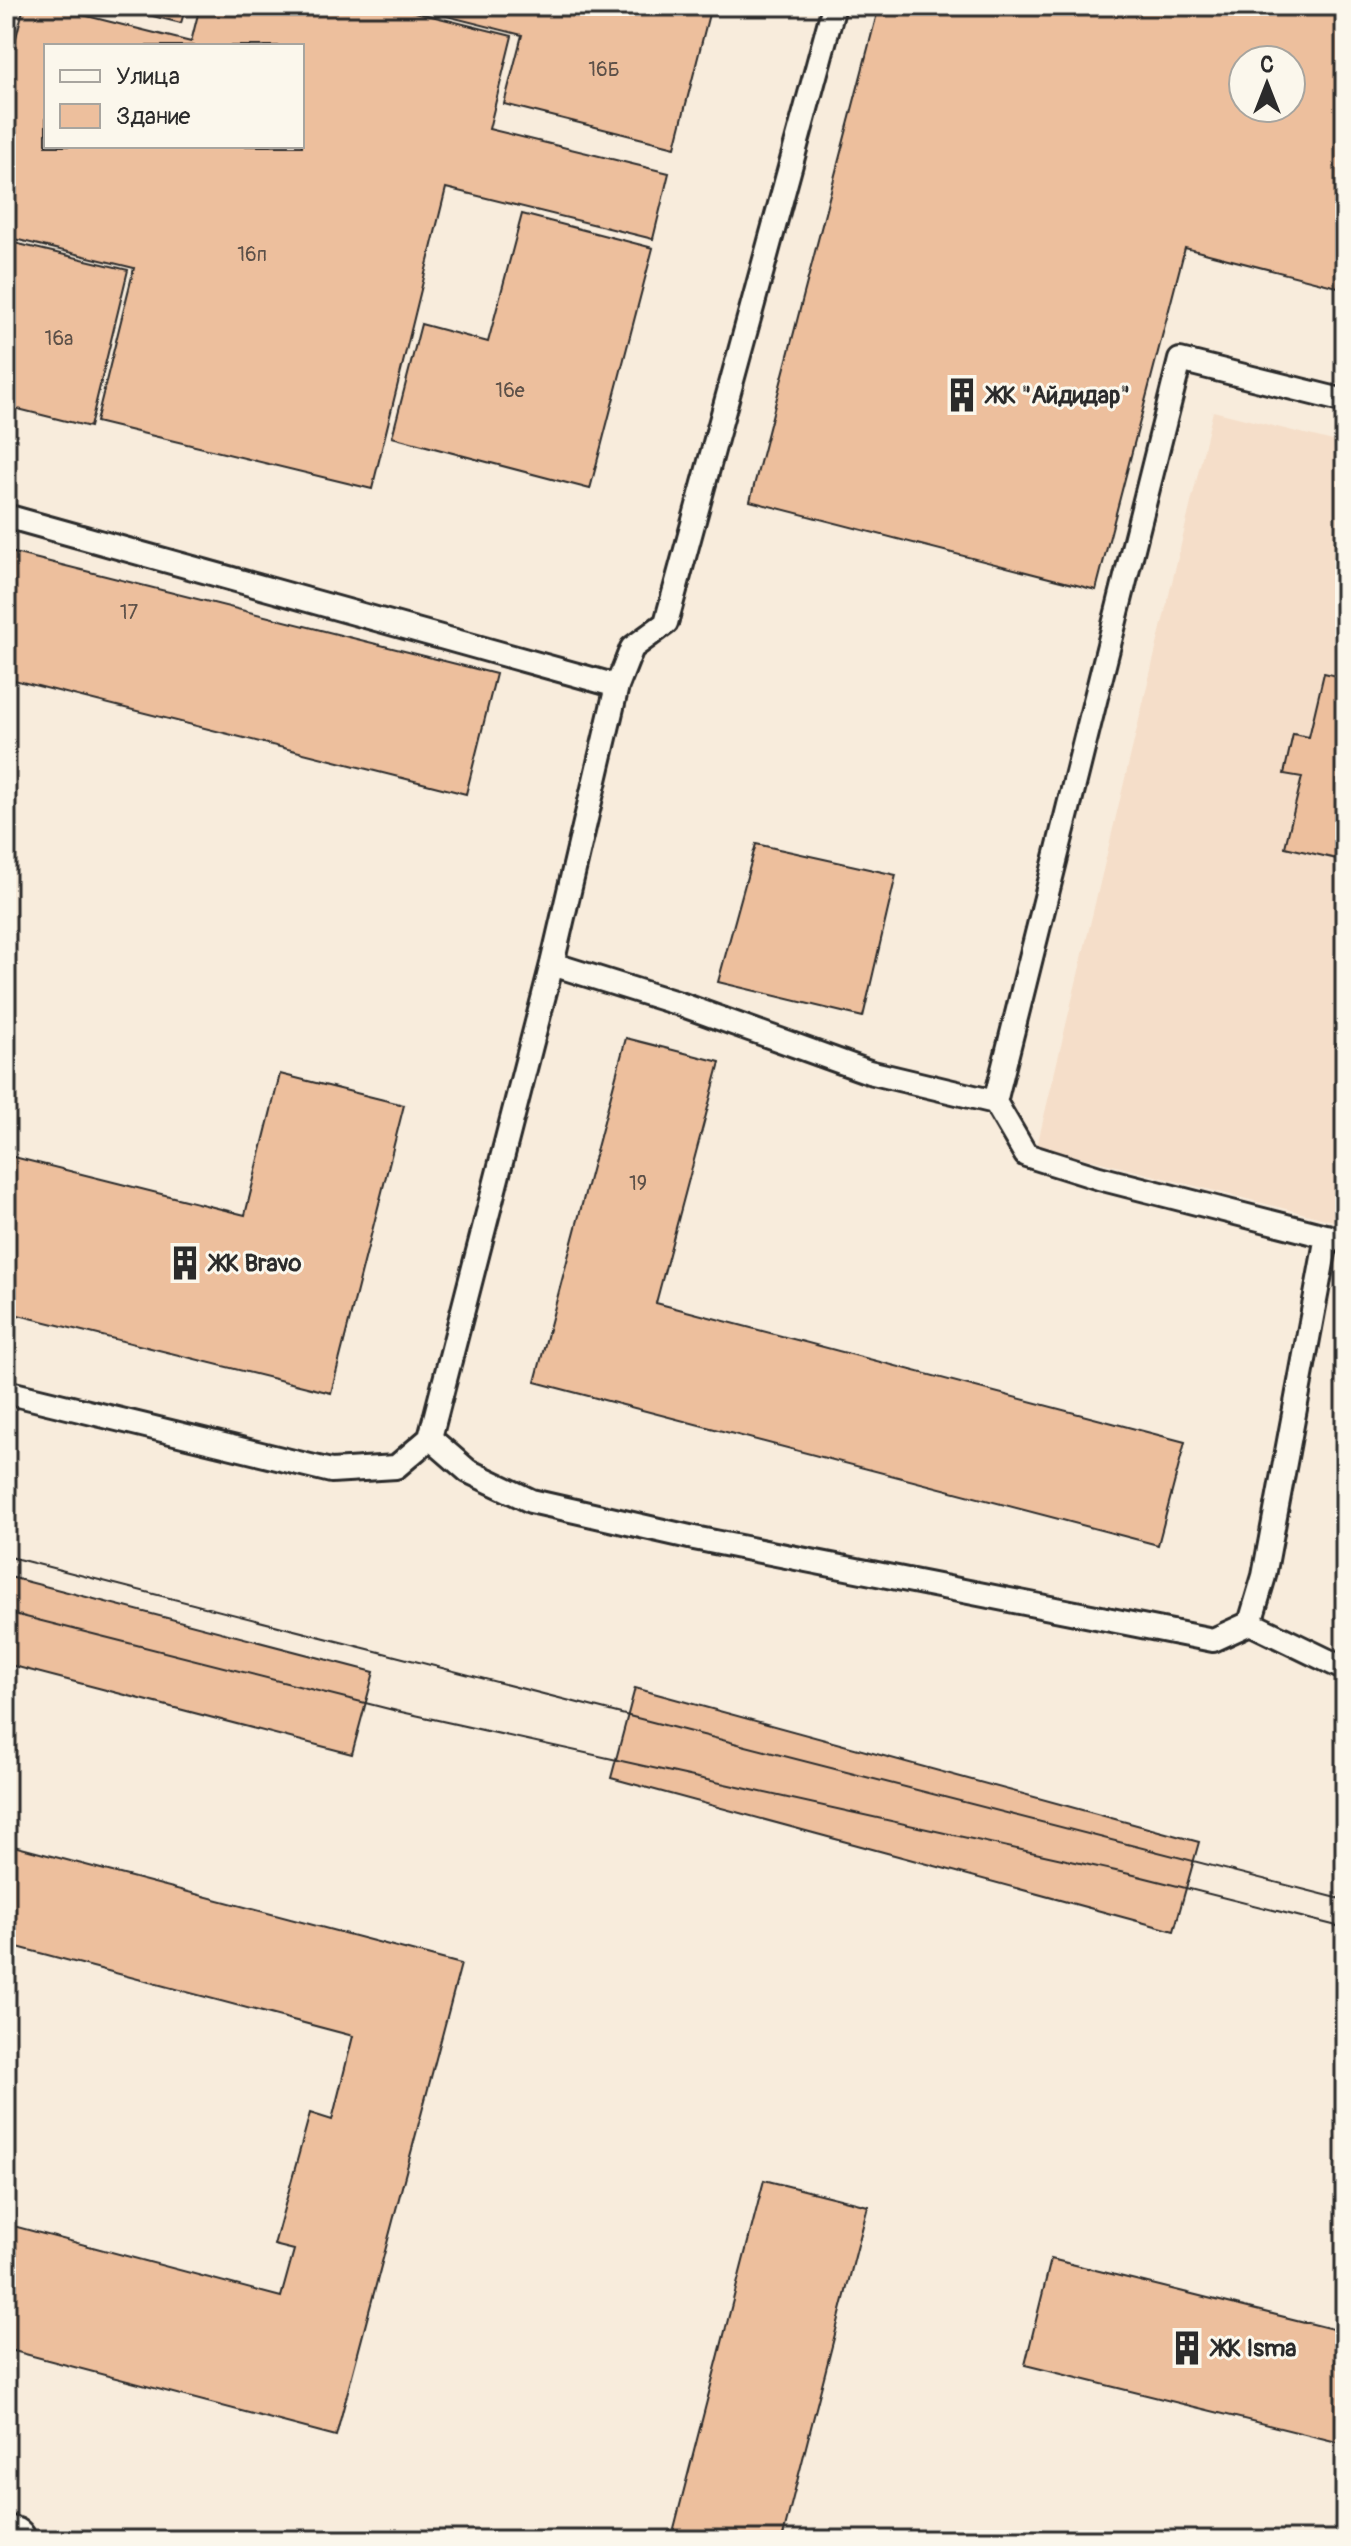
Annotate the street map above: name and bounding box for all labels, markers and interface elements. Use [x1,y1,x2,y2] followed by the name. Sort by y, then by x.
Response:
[44,44,304,148] legend
[1227,44,1307,124] north arrow
[1260,51,1274,79] text: С
[588,57,620,82] house number: 16Б
[116,62,180,91] text: Улица
[116,102,191,131] text: Здание
[237,242,267,267] house number: 16п
[45,326,73,351] house number: 16а
[943,376,981,414] building icon: ЖК "Айдидар"
[495,378,525,403] house number: 16е
[984,381,1130,410] place label: ЖК "Айдидар"
[120,600,139,625] house number: 17
[629,1171,647,1196] house number: 19
[166,1244,204,1282] building icon: ЖК Bravo
[207,1249,302,1278] place label: ЖК Bravo
[1168,2329,1206,2367] building icon: ЖК Isma
[1209,2334,1296,2363] place label: ЖК Isma

